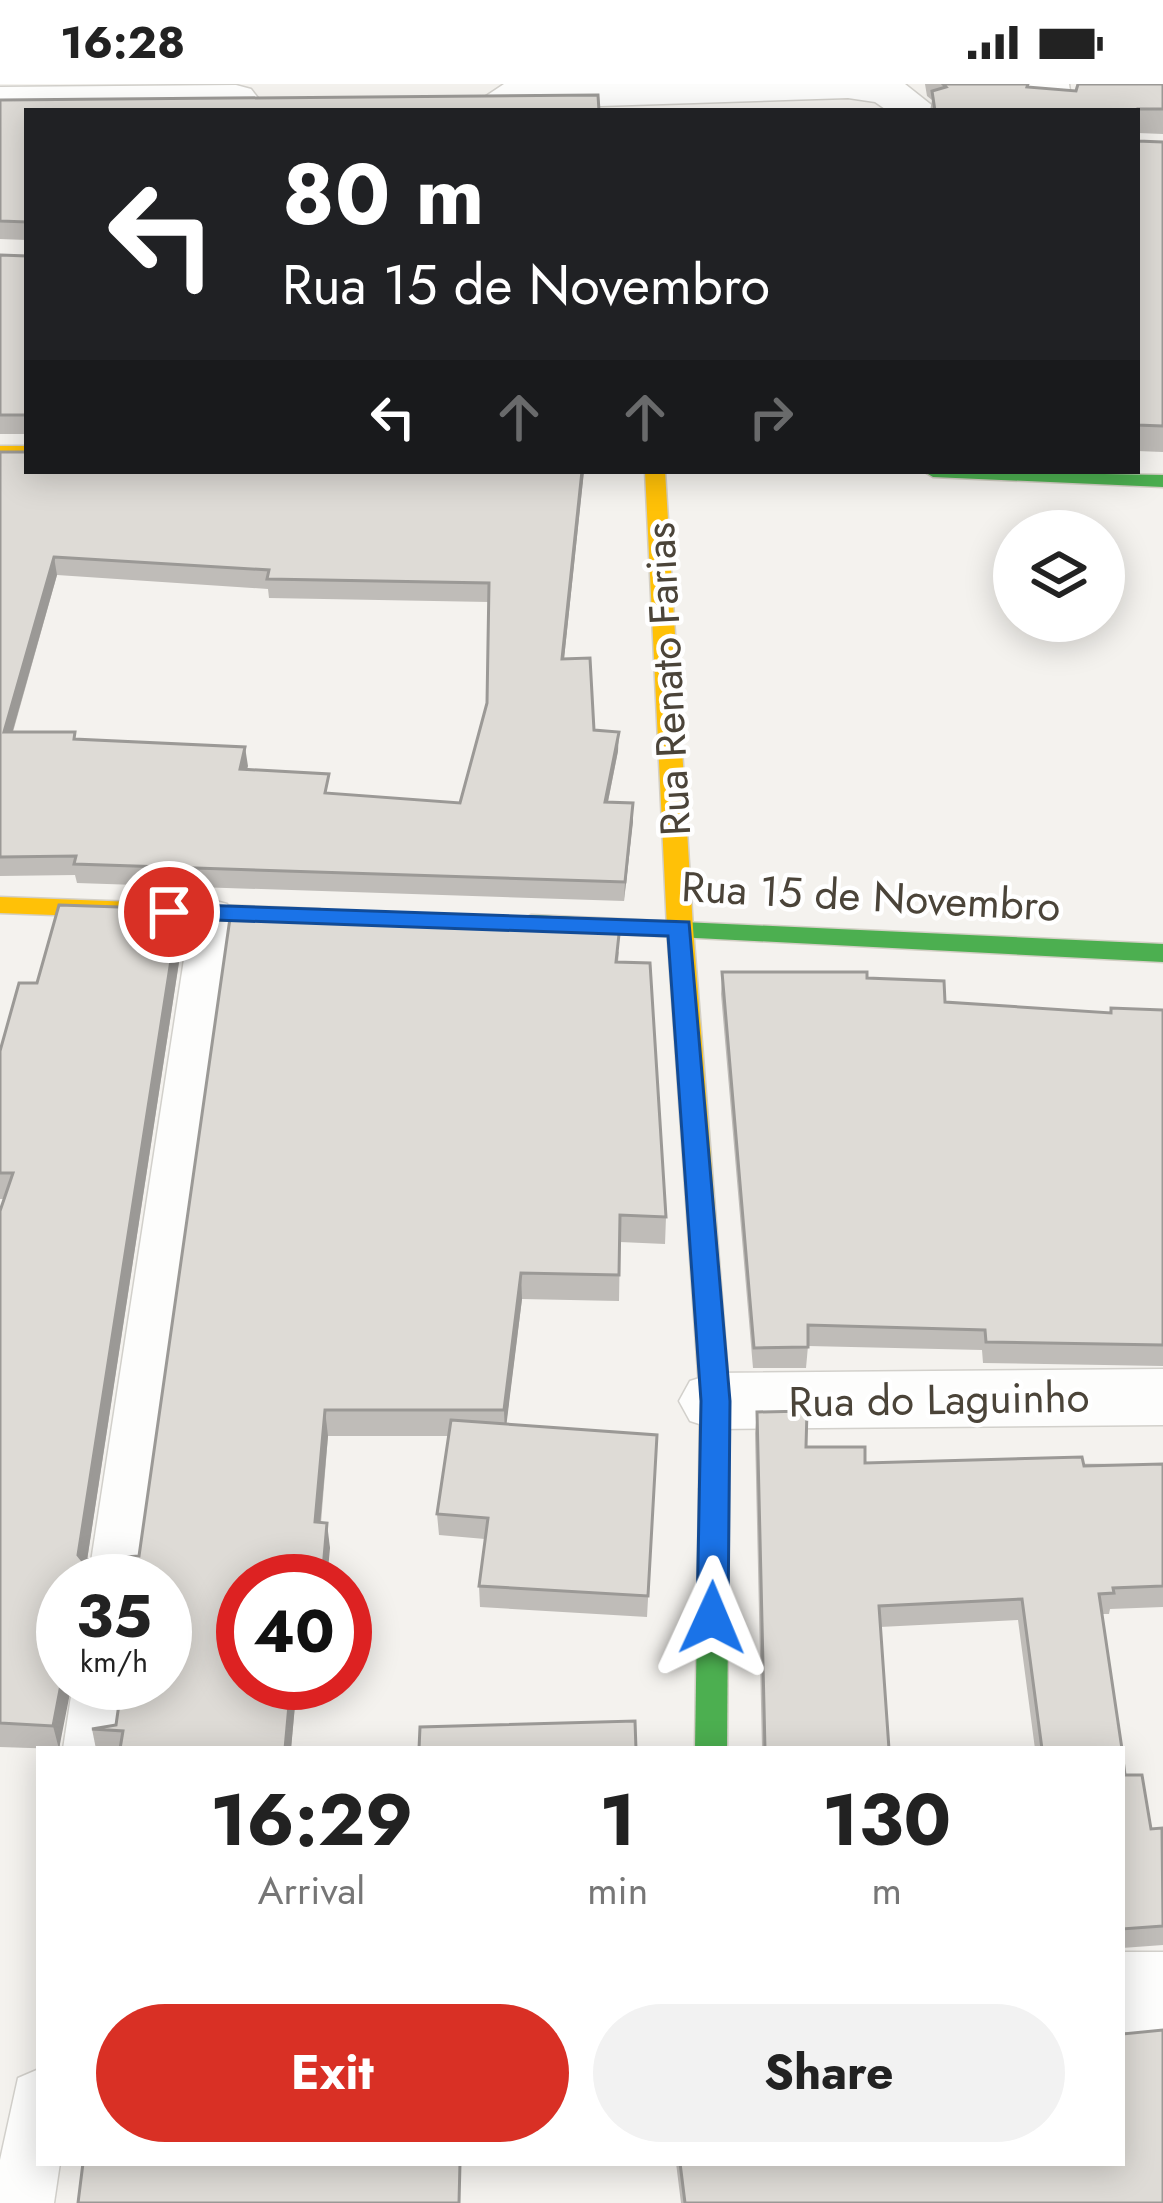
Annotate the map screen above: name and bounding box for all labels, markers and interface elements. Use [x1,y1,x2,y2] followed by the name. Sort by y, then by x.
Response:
[60,10,185,75] text: 16:28
[282,134,484,256] text: 80 m
[84,156,240,312] icon: left
[282,246,770,324] text: Rua 15 de Novembro
[360,384,426,450] icon: left
[486,384,552,450] icon: ahead
[612,384,678,450] icon: ahead
[738,384,804,450] icon: right
[993,510,1125,642] map controls
[993,510,1125,642] button: layers
[629,521,706,837] street label: Rua Renato Farias
[680,856,1062,937] street label: Rua 15 de Novembro
[118,861,220,963] pin
[136,879,202,945] icon: arrive
[788,1366,1090,1433] street label: Rua do Laguinho
[216,1554,372,1710] speed limit sign: 40
[649,1555,775,1681] position arrow
[76,1573,152,1660] text: 35
[80,1640,148,1683] text: km/h
[210,1768,413,1872] text: 16:29
[599,1768,636,1872] text: 1
[822,1768,951,1872] text: 130
[258,1862,365,1919] text: Arrival
[587,1862,648,1919] text: min
[871,1862,902,1919] text: m
[96,2004,569,2142] button: Exit
[593,2004,1065,2142] button: Share

